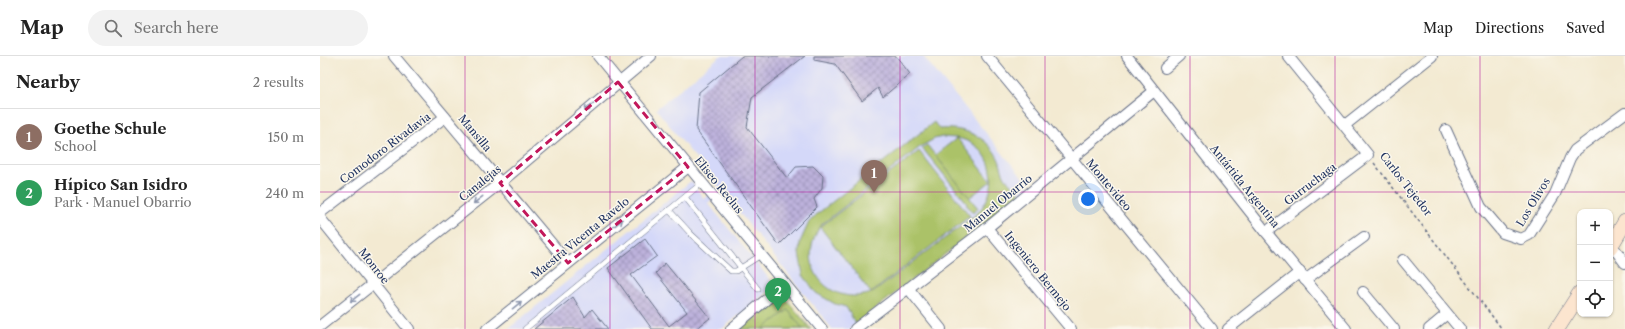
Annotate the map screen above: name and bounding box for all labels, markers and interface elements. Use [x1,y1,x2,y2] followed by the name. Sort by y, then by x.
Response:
[88,10,368,46] search box
[20,16,64,39] text: Map
[102,17,124,39] icon: search
[134,18,219,37] text: Search here
[1423,19,1453,37] text: Map
[1475,19,1544,37] text: Directions
[1566,19,1605,37] text: Saved
[16,72,80,92] text: Nearby
[253,74,304,90] text: 2 results
[583,103,594,112] one-way arrow
[337,109,433,187] street label: Comodoro Rivadavia
[455,112,495,155] street label: Mansilla
[54,119,167,138] text: Goethe Schule
[26,129,32,145] text: 1
[268,129,304,145] text: 150 m
[54,138,97,154] text: School
[1207,141,1283,231] street label: Antártida Argentina
[1377,149,1435,219] street label: Carlos Tejedor
[692,154,746,217] street label: Eliseo Reclus
[1083,156,1135,214] street label: Montevideo
[861,160,887,193] pin: 1
[1281,160,1339,208] street label: Gurruchaga
[456,162,504,204] street label: Canalejas
[961,171,1035,235] street label: Manuel Obarrio
[54,175,187,194] text: Hípico San Isidro
[1513,175,1553,229] street label: Los Olivos
[25,185,33,201] text: 2
[265,185,304,201] text: 240 m
[1078,189,1098,209] your location
[54,194,192,210] text: Park · Manuel Obarrio
[528,194,632,282] street label: Maestra Vicenta Ravelo
[473,196,484,204] one-way arrow
[1577,209,1613,317] map controls
[1577,209,1613,245] button: +
[613,219,624,227] one-way arrow
[1002,228,1075,314] street label: Ingeniero Bermejo
[356,245,392,287] street label: Monroe
[1577,245,1613,281] button: −
[765,278,791,311] pin: 2
[1577,281,1613,317] button: locate
[349,294,360,303] one-way arrow
[512,300,523,309] one-way arrow

